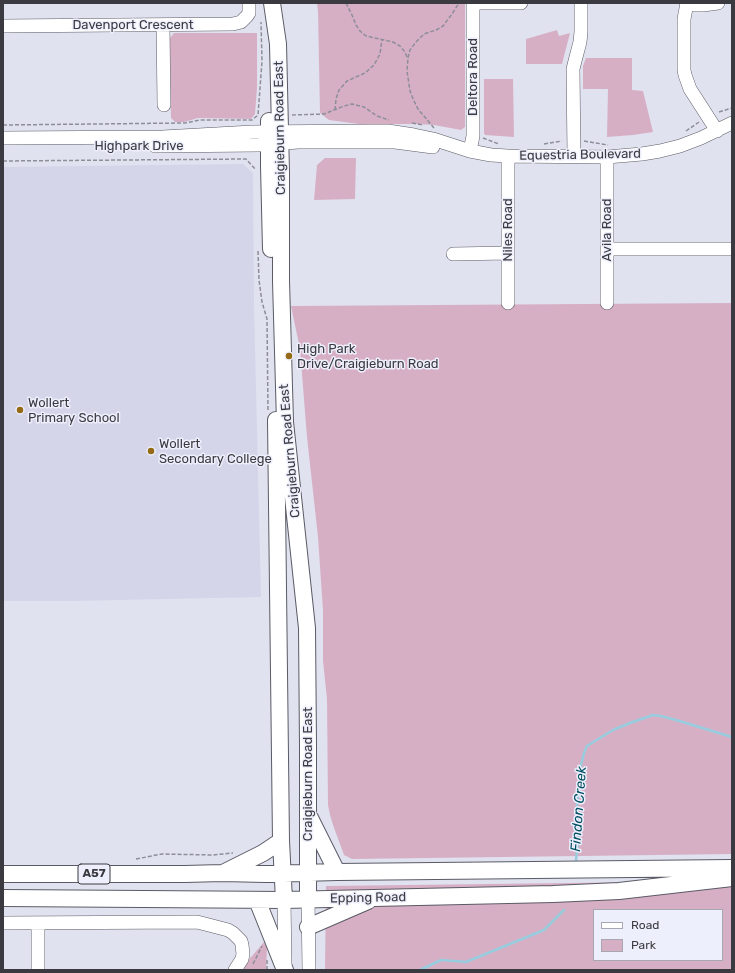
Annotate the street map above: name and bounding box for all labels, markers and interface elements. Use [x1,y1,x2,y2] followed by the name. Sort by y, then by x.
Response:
[72,17,194,33] street label: Davenport Crescent
[465,38,481,116] street label: Deltora Road
[271,61,289,195] street label: Craigieburn Road East
[94,138,184,154] street label: Highpark Drive
[519,146,641,164] street label: Equestria Boulevard
[500,198,516,262] street label: Niles Road
[599,199,615,261] street label: Avila Road
[297,341,439,372] place label: High Park Drive/Craigieburn Road
[284,351,294,361] marker: High Park Drive/Craigieburn Road
[276,383,304,519] street label: Craigieburn Road East
[28,395,120,426] place label: Wollert Primary School
[15,405,25,415] marker: Wollert Primary School
[159,436,272,467] place label: Wollert Secondary College
[146,446,156,456] marker: Wollert Secondary College
[300,707,316,841] street label: Craigieburn Road East
[568,766,590,852] water label: Findon Creek
[78,864,110,884] road number: A57
[330,890,406,906] street label: Epping Road
[593,909,723,961] legend
[631,918,659,932] text: Road
[631,938,656,952] text: Park

